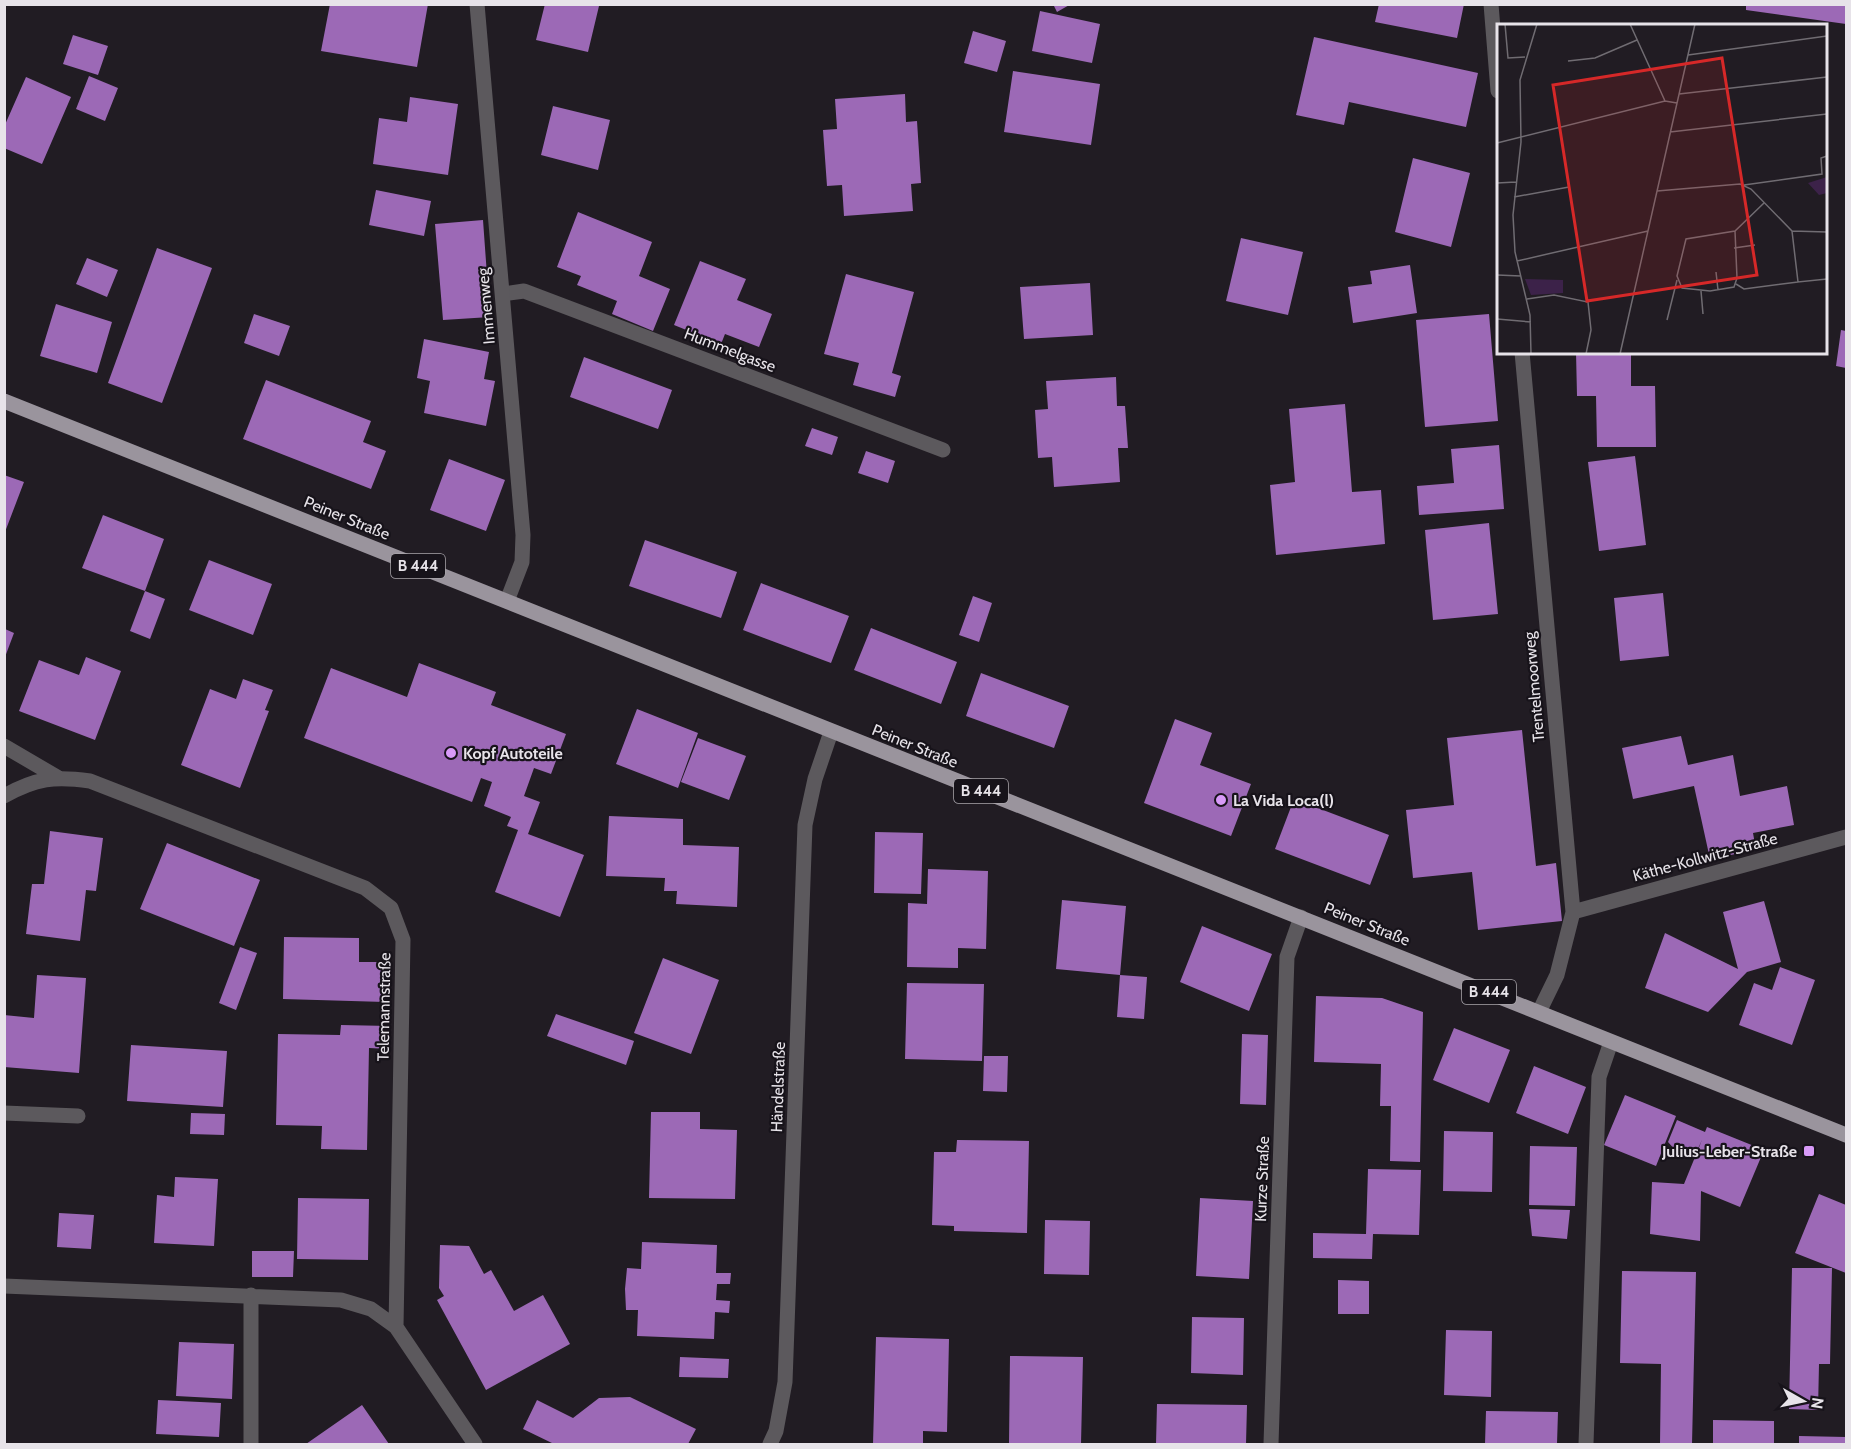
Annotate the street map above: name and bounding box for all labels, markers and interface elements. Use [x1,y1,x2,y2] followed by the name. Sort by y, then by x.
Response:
[1497,24,1827,354] inset map
[473,266,499,345] street label: Immenweg
[681,324,779,376] street label: Hummelgasse
[301,492,393,544] street label: Peiner Straße
[391,554,445,578] road number: B 444
[1520,630,1548,743] street label: Trentelmoorweg
[869,720,961,772] street label: Peiner Straße
[463,744,563,763] place label: Kopf Autoteile
[444,746,458,760] marker: Kopf Autoteile
[954,779,1008,803] road number: B 444
[1233,791,1334,810] place label: La Vida Loca(l)
[1214,793,1228,807] marker: La Vida Loca(l)
[1631,829,1779,885] street label: Käthe-Kollwitz-Straße
[1321,898,1413,950] street label: Peiner Straße
[374,952,394,1062] street label: Telemannstraße
[1462,980,1516,1004] road number: B 444
[767,1041,789,1133] street label: Händelstraße
[1251,1136,1273,1222] street label: Kurze Straße
[1661,1142,1797,1161] place label: Julius-Leber-Straße
[1802,1144,1816,1158] marker: Julius-Leber-Straße
[1773,1371,1833,1431] north arrow
[1807,1396,1828,1410] text: N

